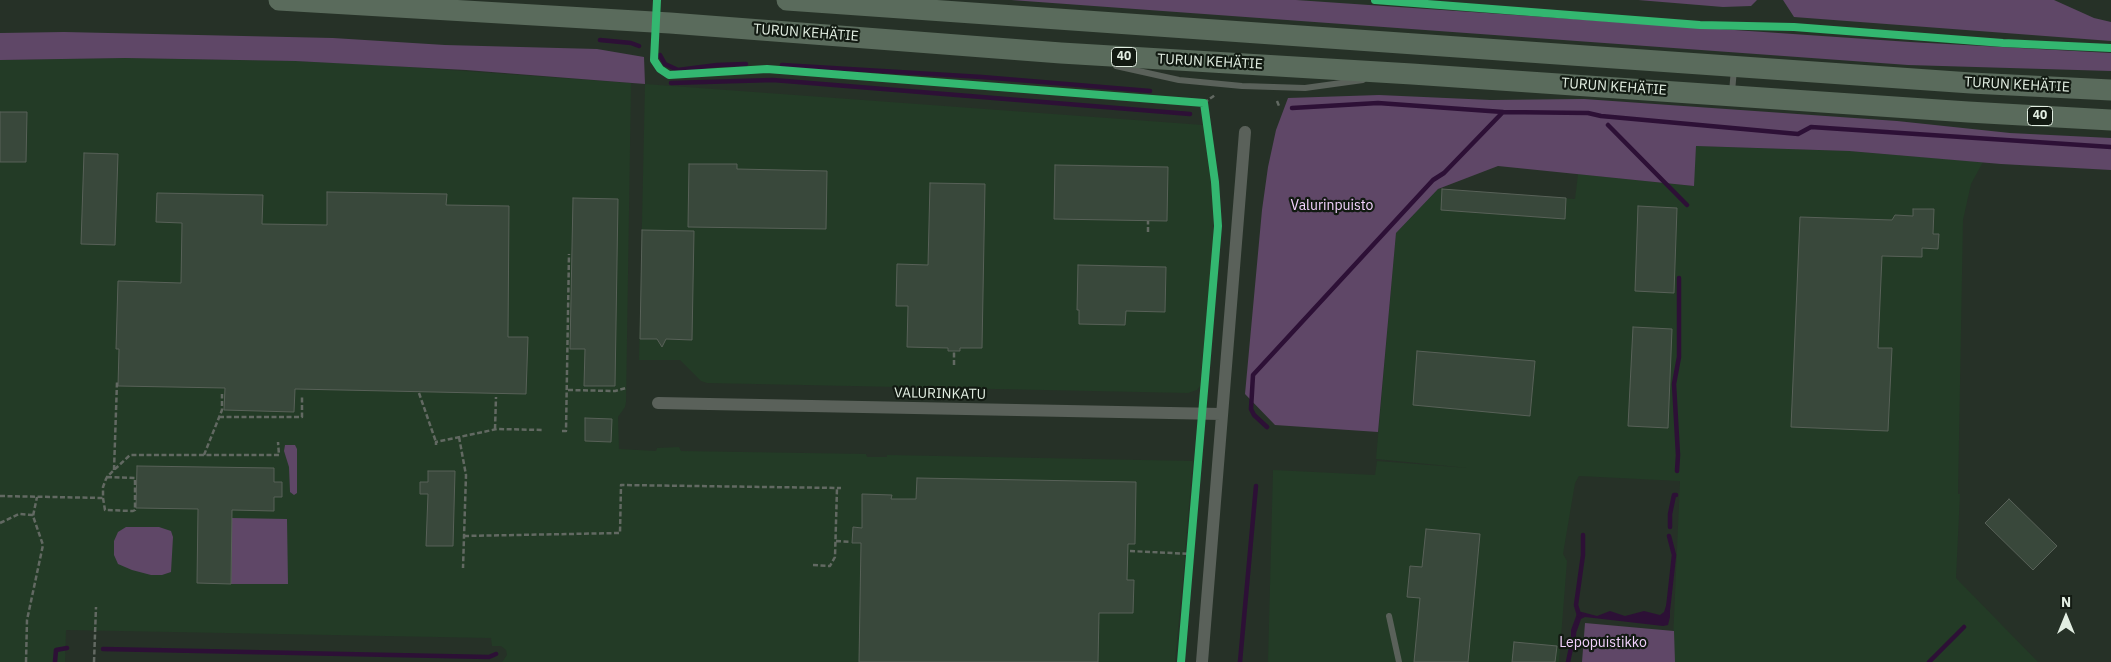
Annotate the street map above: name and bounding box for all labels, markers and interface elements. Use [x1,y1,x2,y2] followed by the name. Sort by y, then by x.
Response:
[753,21,859,45] street label: TURUN KEHÄTIE
[1112,48,1136,66] road number: 40
[1157,51,1263,73] street label: TURUN KEHÄTIE
[1964,74,2070,96] street label: TURUN KEHÄTIE
[1561,75,1667,99] street label: TURUN KEHÄTIE
[2028,106,2052,125] road number: 40
[1291,198,1373,214] park label: Valurinpuisto
[894,385,986,403] street label: VALURINKATU
[2041,592,2091,642] north arrow
[2061,593,2071,611] text: N
[1559,635,1647,651] park label: Lepopuistikko

